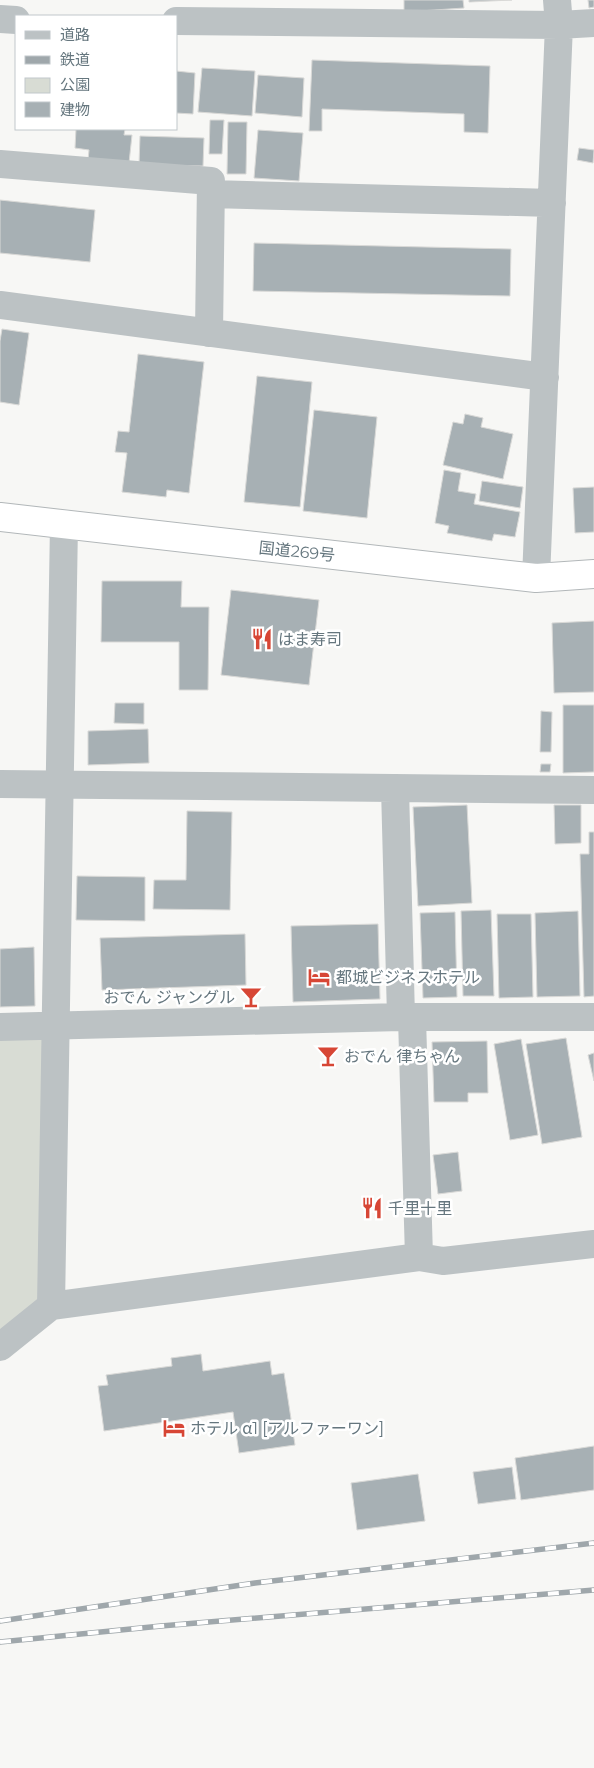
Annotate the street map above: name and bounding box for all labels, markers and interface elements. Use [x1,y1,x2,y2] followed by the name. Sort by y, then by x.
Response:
[15,15,178,130] legend
[60,25,90,44] text: 道路
[60,50,90,69] text: 鉄道
[60,75,90,94] text: 公園
[60,100,90,119] text: 建物
[258,538,336,565] street label: 国道269号
[249,626,275,652] restaurant icon: はま寿司
[278,630,342,649] place label: はま寿司
[306,964,332,990] hotel icon: 都城ビジネスホテル
[336,968,480,987] place label: 都城ビジネスホテル
[238,984,264,1010] bar icon: おでん ジャングル
[104,988,235,1007] place label: おでん ジャングル
[315,1043,341,1069] bar icon: おでん 律ちゃん
[344,1047,460,1066] place label: おでん 律ちゃん
[359,1195,385,1221] restaurant icon: 千里十里
[388,1199,452,1218] place label: 千里十里
[161,1415,187,1441] hotel icon: ホテル α1 [アルファーワン]
[190,1419,384,1438] place label: ホテル α1 [アルファーワン]

